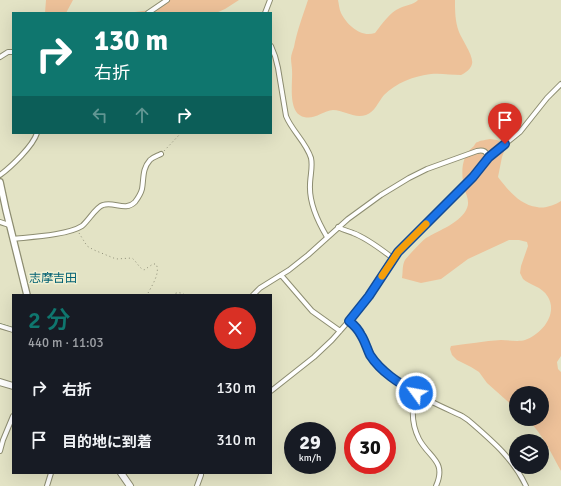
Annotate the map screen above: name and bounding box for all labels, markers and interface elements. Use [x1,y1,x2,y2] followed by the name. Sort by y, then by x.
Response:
[94,24,168,58] text: 130 m
[28,28,80,80] icon: right
[94,62,130,84] text: 右折
[488,103,522,144] pin
[89,104,111,126] icon: left
[131,104,153,126] icon: ahead
[173,104,195,126] icon: right
[494,109,516,131] icon: arrive
[29,271,77,286] district label: 志摩吉田
[28,305,70,335] text: 2 分
[214,307,256,349] button: close
[28,335,104,351] text: 440 m · 11:03
[395,372,437,414] position arrow
[28,377,50,399] icon: right
[216,379,256,397] text: 130 m
[62,381,92,399] text: 右折
[509,386,549,474] map controls
[509,386,549,426] button: sound
[344,422,396,474] speed limit sign: 30
[28,429,50,451] icon: arrive
[299,430,321,455] text: 29
[216,431,256,449] text: 310 m
[62,433,152,451] text: 目的地に到着
[509,434,549,474] button: layers
[299,452,321,464] text: km/h

